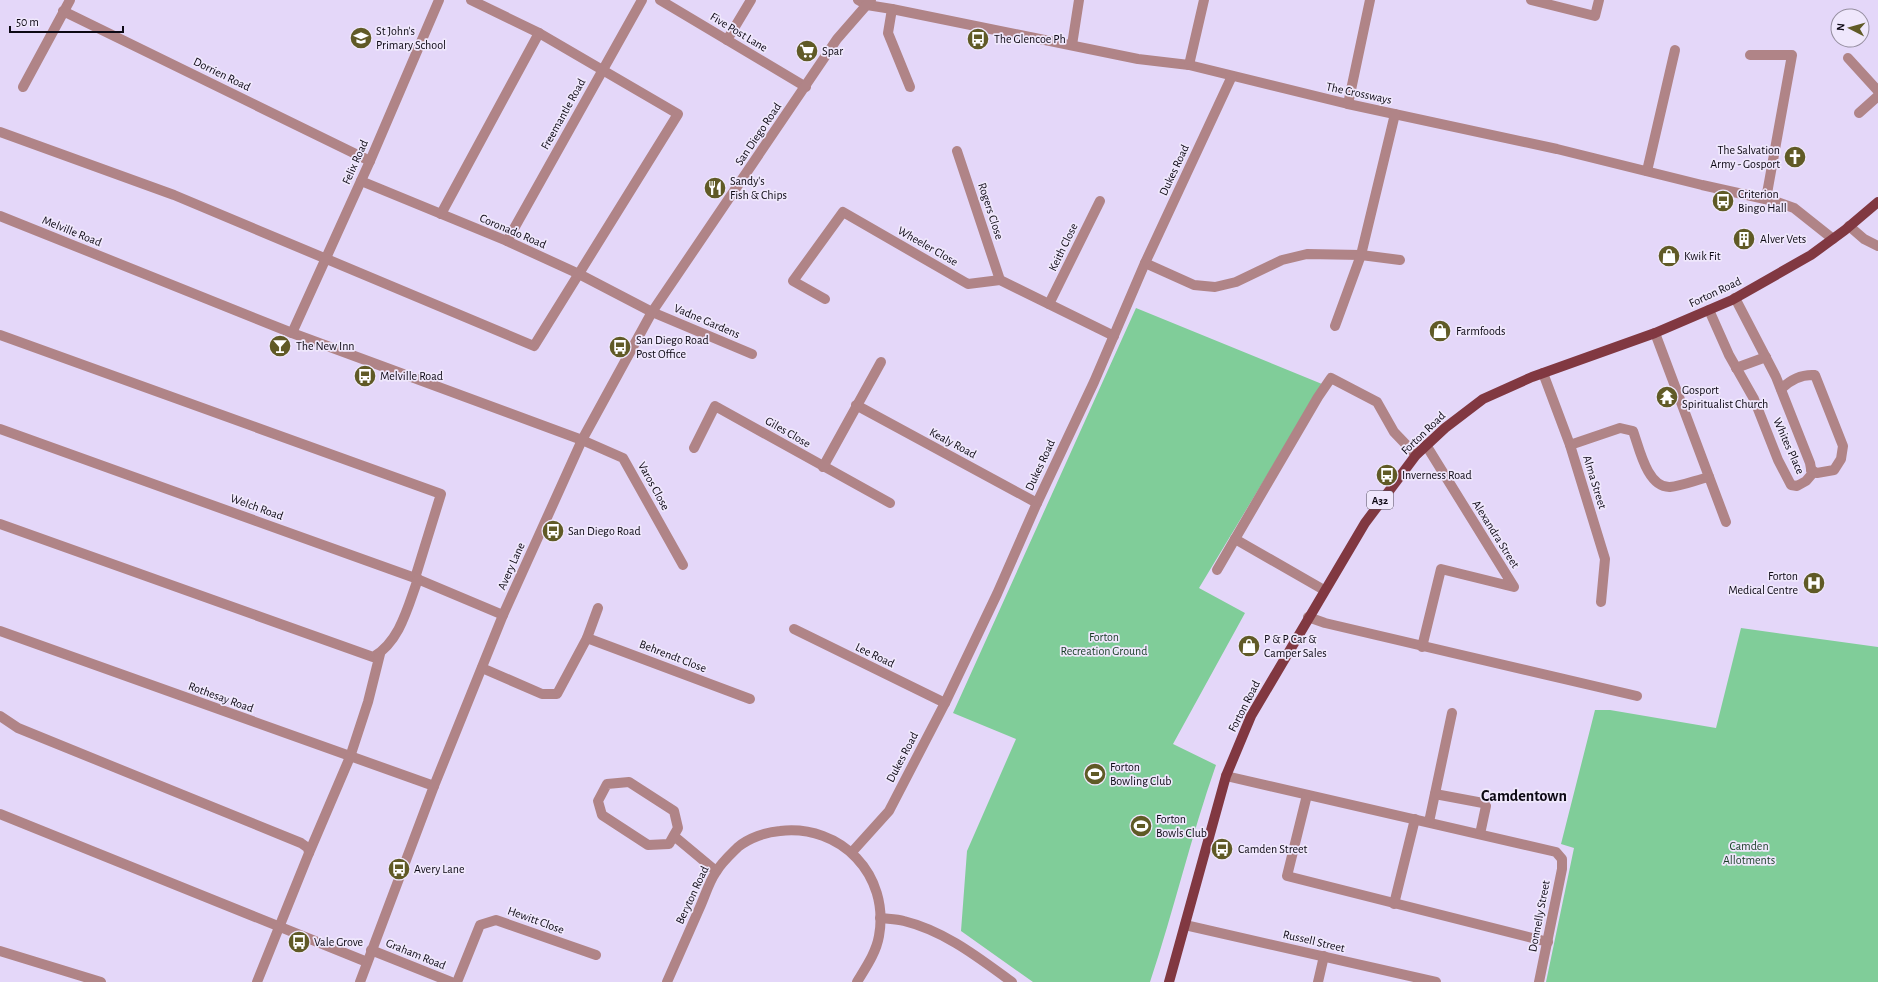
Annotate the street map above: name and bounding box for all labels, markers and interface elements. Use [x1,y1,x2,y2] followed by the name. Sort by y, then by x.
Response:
[10,8,123,34] scale bar
[1830,8,1870,48] north arrow
[708,10,770,54] street label: Five Post Lane
[16,16,39,28] text: 50 m
[1835,23,1846,31] text: N
[348,25,374,51] school or university icon: St John's Primary School
[376,25,446,52] place label: St John's Primary School
[965,26,991,52] bus stop icon: The Glencoe Ph
[994,33,1066,45] place label: The Glencoe Ph
[794,38,820,64] supermarket icon: Spar
[822,45,843,57] place label: Spar
[192,55,252,93] street label: Dorrien Road
[539,77,587,151] street label: Freemantle Road
[1325,80,1393,107] street label: The Crossways
[733,101,783,167] street label: San Diego Road
[340,138,370,186] street label: Felix Road
[1157,143,1191,197] street label: Dukes Road
[1710,144,1780,171] place label: The Salvation Army - Gosport
[1782,144,1808,170] church icon: The Salvation Army - Gosport
[702,175,728,201] restaurant icon: Sandy's Fish & Chips
[730,175,787,201] place label: Sandy's Fish & Chips
[976,181,1006,241] street label: Rogers Close
[1710,188,1736,214] bus stop icon: Criterion Bingo Hall
[1738,188,1787,214] place label: Criterion Bingo Hall
[478,212,548,250] street label: Coronado Road
[41,214,103,248] street label: Melville Road
[1046,221,1080,273] street label: Keith Close
[896,224,960,268] street label: Wheeler Close
[1731,226,1757,252] building icon: Alver Vets
[1760,233,1806,245] place label: Alver Vets
[1656,243,1682,269] shop icon: Kwik Fit
[1684,250,1721,262] place label: Kwik Fit
[1687,275,1743,309] street label: Forton Road
[672,302,742,340] street label: Vadne Gardens
[1427,318,1453,344] shop icon: Farmfoods
[1456,325,1506,337] place label: Farmfoods
[267,333,293,359] bar icon: The New Inn
[607,334,633,360] bus stop icon: San Diego Road Post Office
[636,334,709,360] place label: San Diego Road Post Office
[296,340,354,352] place label: The New Inn
[352,363,378,389] bus stop icon: Melville Road
[380,370,443,382] place label: Melville Road
[1654,384,1680,410] temple icon: Gosport Spiritualist Church
[1682,384,1768,410] place label: Gosport Spiritualist Church
[1399,409,1447,457] street label: Forton Road
[763,414,813,450] street label: Giles Close
[1771,416,1807,476] street label: Whites Place
[927,426,978,461] street label: Kealy Road
[1023,438,1057,492] street label: Dukes Road
[1581,454,1609,510] street label: Alma Street
[636,460,672,512] street label: Varos Close
[1374,462,1400,488] bus stop icon: Inverness Road
[1402,469,1472,481] place label: Inverness Road
[1367,491,1393,509] road number: A32
[229,492,285,522] street label: Welch Road
[1470,498,1522,570] street label: Alexandra Street
[540,518,566,544] bus stop icon: San Diego Road
[568,525,641,537] place label: San Diego Road
[495,541,528,592] street label: Avery Lane
[1728,570,1798,596] place label: Forton Medical Centre
[1801,570,1827,596] hospital icon: Forton Medical Centre
[1060,631,1148,657] park label: Forton Recreation Ground
[1236,633,1262,659] shop icon: P & P Car & Camper Sales
[1264,633,1327,659] place label: P & P Car & Camper Sales
[638,638,708,674] street label: Behrendt Close
[854,640,896,670] street label: Lee Road
[1226,678,1262,734] street label: Forton Road
[186,680,255,715] street label: Rothesay Road
[884,730,920,784] street label: Dukes Road
[1082,761,1108,787] sports icon: Forton Bowling Club
[1110,761,1172,787] place label: Forton Bowling Club
[1481,788,1567,804] district label: Camdentown
[1128,813,1154,839] sports icon: Forton Bowls Club
[1156,813,1207,839] place label: Forton Bowls Club
[1209,836,1235,862] bus stop icon: Camden Street
[1723,840,1775,866] park label: Camden Allotments
[1238,843,1308,855] place label: Camden Street
[386,856,412,882] bus stop icon: Avery Lane
[414,863,464,876] place label: Avery Lane
[673,864,712,926] street label: Beryton Road
[1526,879,1553,953] street label: Donnelly Street
[506,904,566,936] street label: Hewitt Close
[1282,928,1346,954] street label: Russell Street
[286,929,312,955] bus stop icon: Vale Grove
[314,936,363,948] place label: Vale Grove
[384,937,448,971] street label: Graham Road

